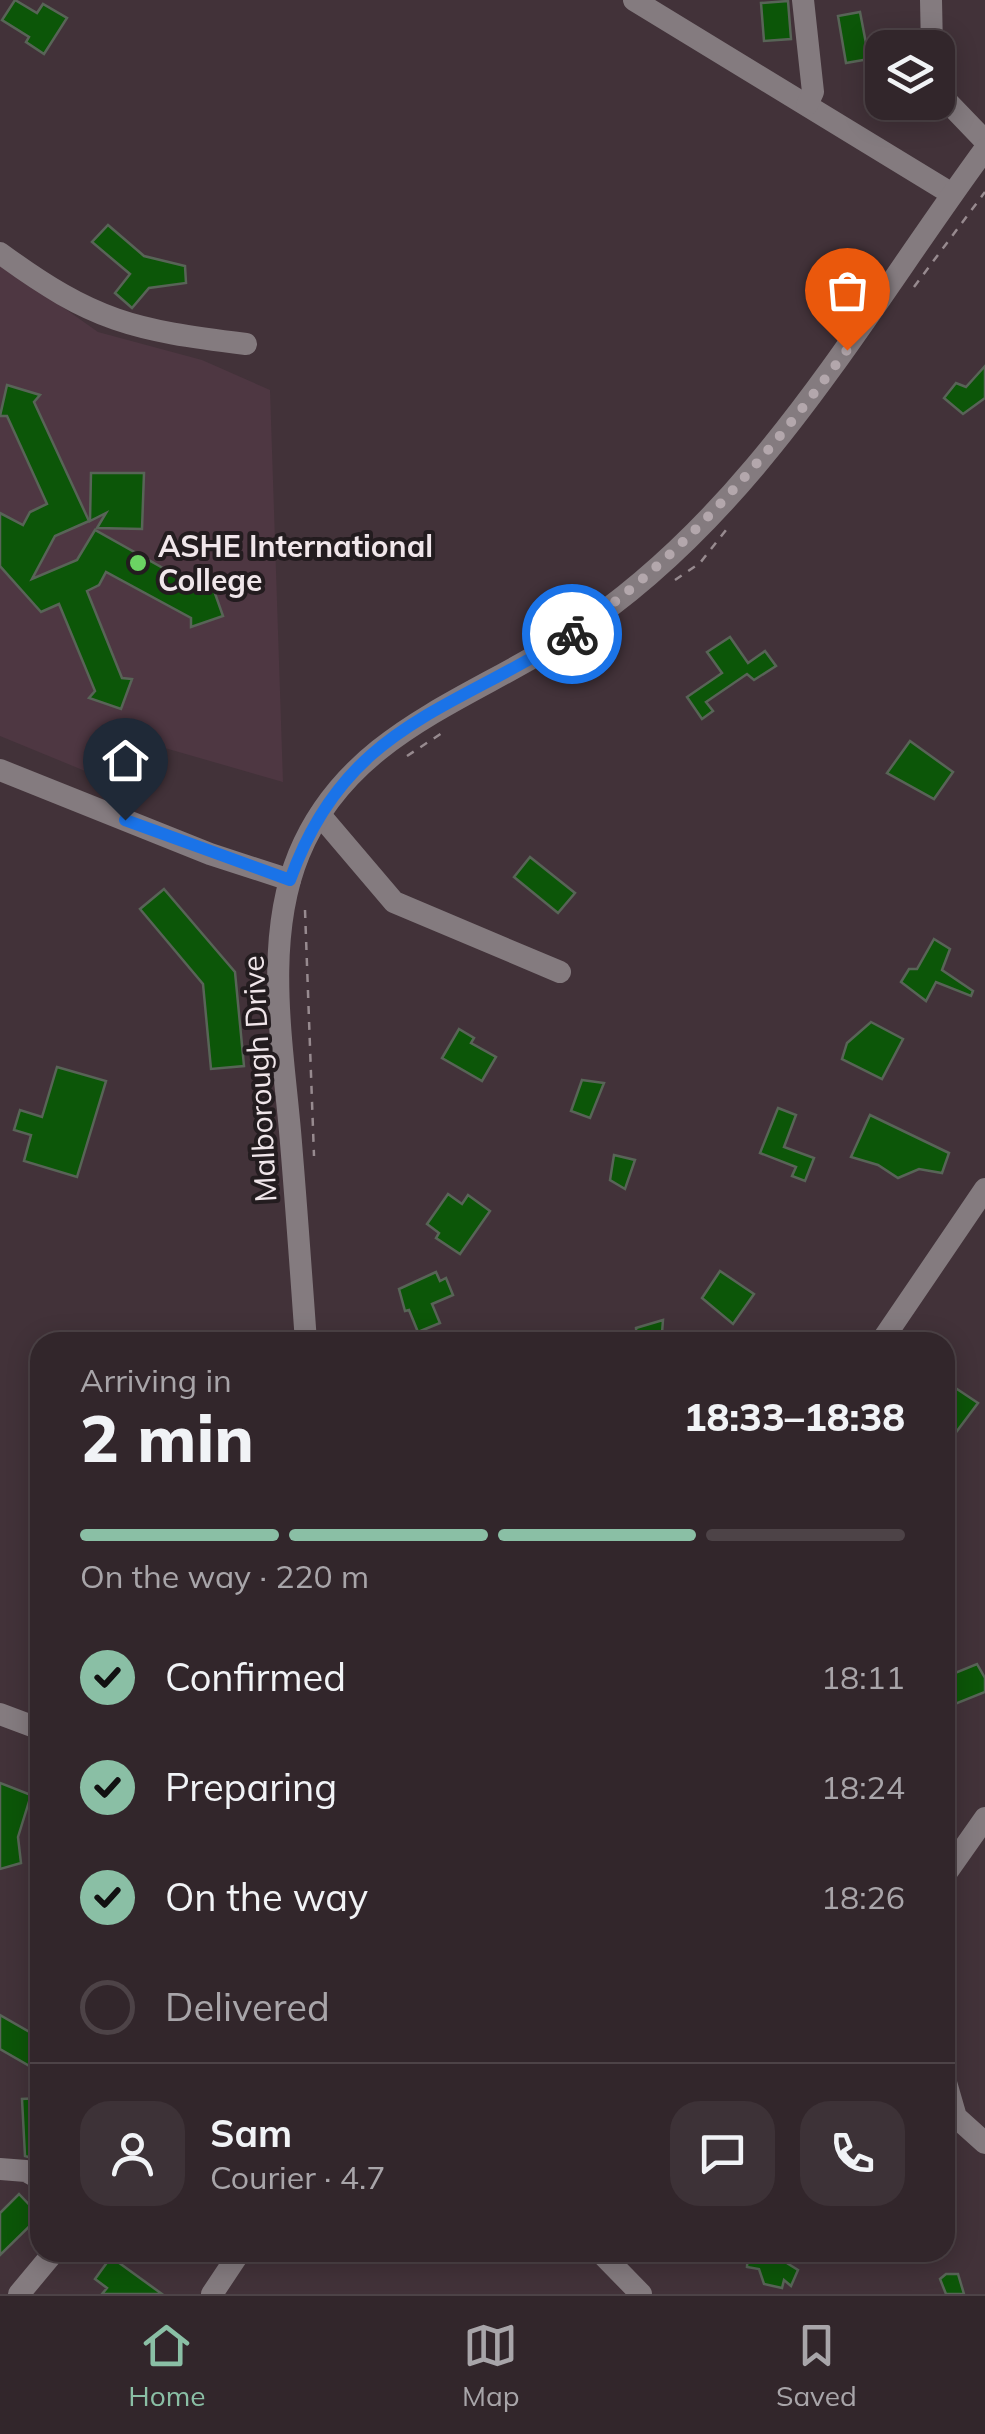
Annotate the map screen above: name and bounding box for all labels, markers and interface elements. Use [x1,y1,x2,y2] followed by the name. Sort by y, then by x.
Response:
[865,30,955,120] map controls
[865,30,955,120] button: layers
[805,248,890,351] pin
[820,263,875,318] icon: bag
[158,527,433,599] place label: ASHE International College
[127,552,149,574] marker: ASHE International College
[522,584,622,684] courier
[545,607,600,662] icon: bike
[83,718,168,821] pin
[98,733,153,788] icon: home
[234,955,284,1203] street label: Malborough Drive
[80,1360,232,1400] text: Arriving in
[684,1393,905,1441] text: 18:33–18:38
[80,1397,254,1478] text: 2 min
[80,1556,369,1596] text: On the way · 220 m
[80,1650,135,1705] icon: check
[165,1653,346,1701] text: Confirmed
[821,1657,905,1697] text: 18:11
[80,1760,135,1815] icon: check
[165,1763,337,1811] text: Preparing
[821,1767,905,1807] text: 18:24
[80,1870,135,1925] icon: check
[165,1873,368,1921] text: On the way
[821,1877,905,1917] text: 18:26
[165,1983,330,2031] text: Delivered
[80,2101,185,2206] button: person
[670,2101,775,2206] button: chat
[800,2101,905,2206] button: phone
[210,2109,292,2157] text: Sam
[210,2157,386,2197] text: Courier · 4.7
[128,2318,205,2413] tab: Home
[462,2318,520,2413] tab: Map
[776,2318,857,2413] tab: Saved

